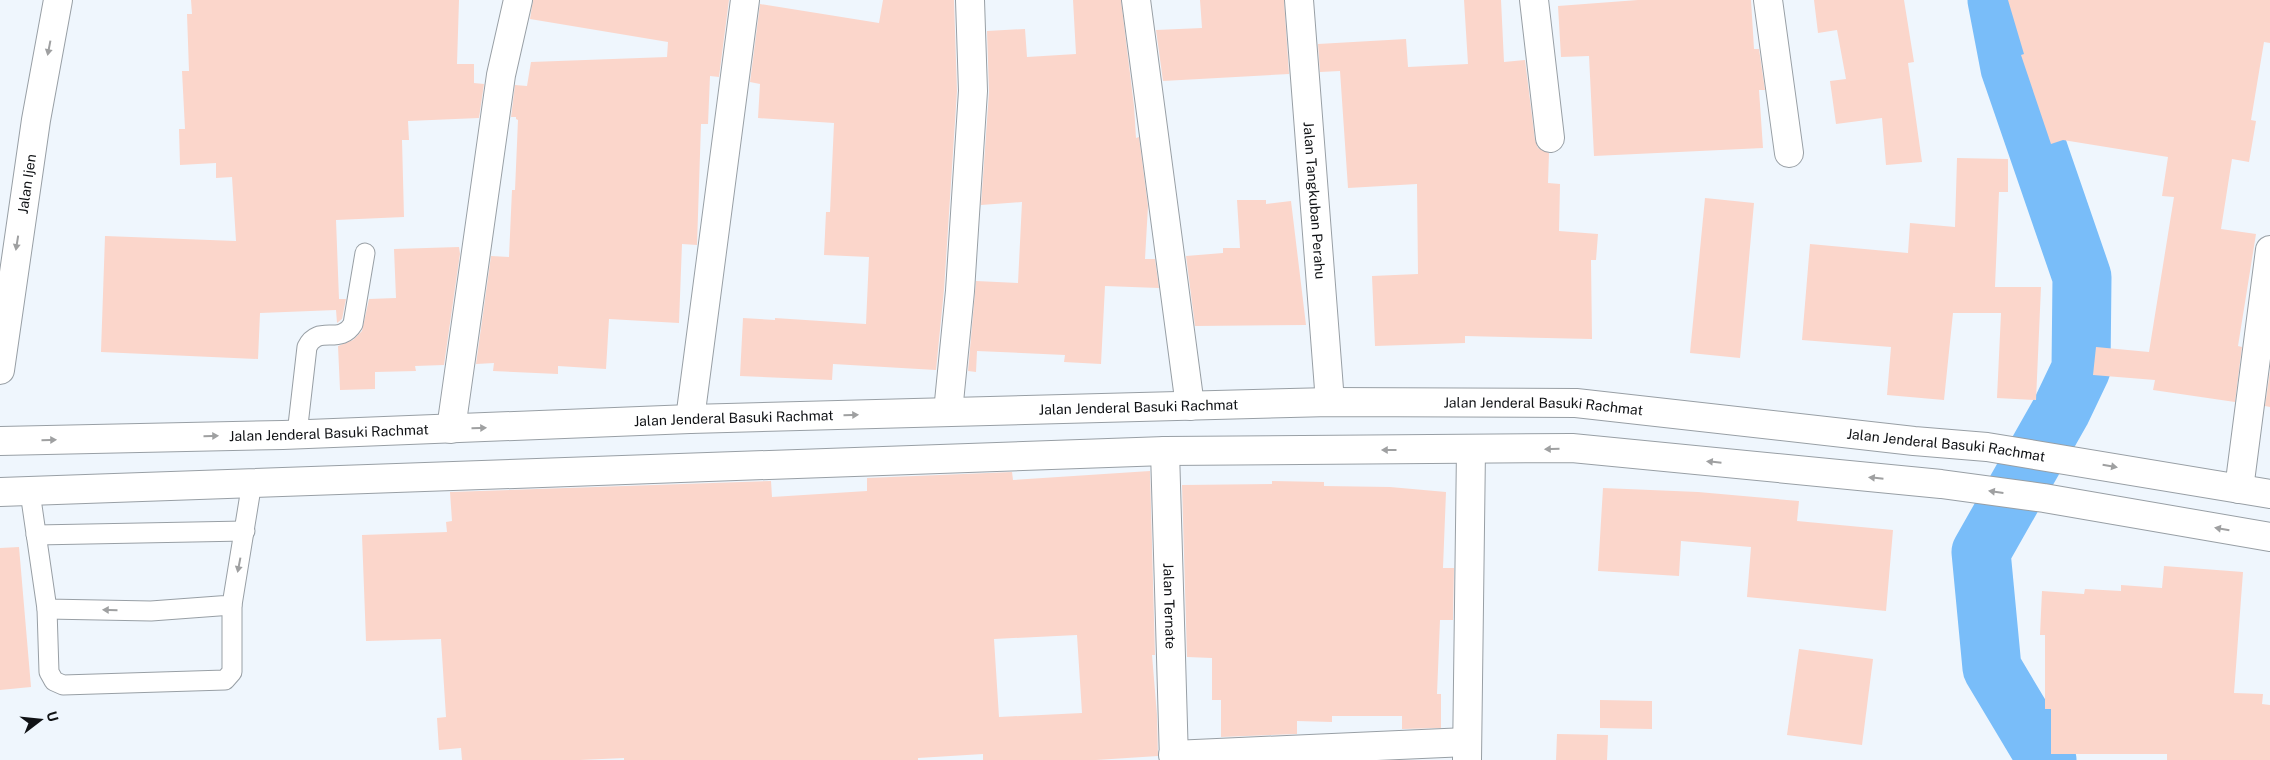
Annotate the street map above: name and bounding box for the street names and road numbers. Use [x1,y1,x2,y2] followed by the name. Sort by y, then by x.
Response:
[1300,121,1329,280] street label: Jalan Tangkuban Perahu
[15,153,39,215] street label: Jalan Ijen
[1443,394,1644,418] street label: Jalan Jenderal Basuki Rachmat
[1038,396,1239,418] street label: Jalan Jenderal Basuki Rachmat
[633,407,834,429] street label: Jalan Jenderal Basuki Rachmat
[229,421,429,444] street label: Jalan Jenderal Basuki Rachmat
[1846,425,2046,465] street label: Jalan Jenderal Basuki Rachmat
[1160,563,1179,649] street label: Jalan Ternate

